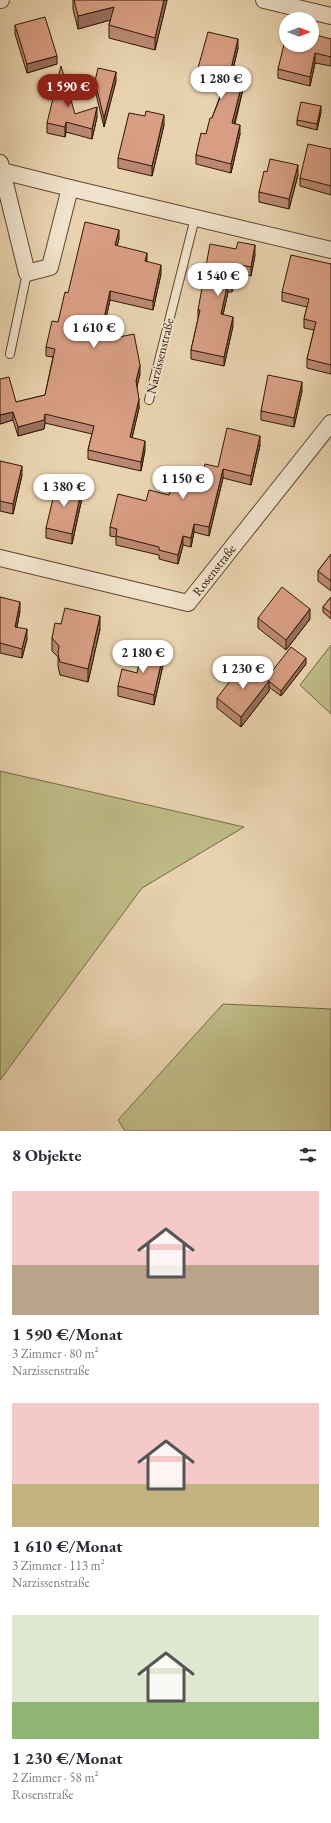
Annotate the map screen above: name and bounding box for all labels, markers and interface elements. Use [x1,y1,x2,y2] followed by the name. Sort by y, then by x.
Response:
[279,12,319,52] north arrow
[279,12,319,52] map controls
[184,66,258,100] pin: 1 280 €
[199,70,243,87] text: 1 280 €
[31,74,105,108] pin: 1 590 €
[46,78,90,95] text: 1 590 €
[181,263,255,297] pin: 1 540 €
[196,267,240,284] text: 1 540 €
[57,315,131,349] pin: 1 610 €
[142,316,178,396] street label: Narzissenstraße
[72,319,116,336] text: 1 610 €
[146,466,220,500] pin: 1 150 €
[161,470,205,487] text: 1 150 €
[27,474,101,508] pin: 1 380 €
[42,478,86,495] text: 1 380 €
[188,541,240,599] street label: Rosenstraße
[106,640,180,674] pin: 2 180 €
[121,644,165,661] text: 2 180 €
[206,656,280,690] pin: 1 230 €
[221,660,265,677] text: 1 230 €
[12,1144,82,1166] text: 8 Objekte
[297,1144,319,1166] icon: filters
[130,1217,202,1289] icon: home
[12,1323,123,1345] text: 1 590 €/Monat
[12,1345,98,1362] text: 3 Zimmer · 80 m²
[12,1362,90,1379] text: Narzissenstraße
[130,1429,202,1501] icon: home
[12,1535,123,1557] text: 1 610 €/Monat
[12,1557,105,1574] text: 3 Zimmer · 113 m²
[12,1574,90,1591] text: Narzissenstraße
[130,1641,202,1713] icon: home
[12,1747,123,1769] text: 1 230 €/Monat
[12,1769,98,1786] text: 2 Zimmer · 58 m²
[12,1786,73,1803] text: Rosenstraße

